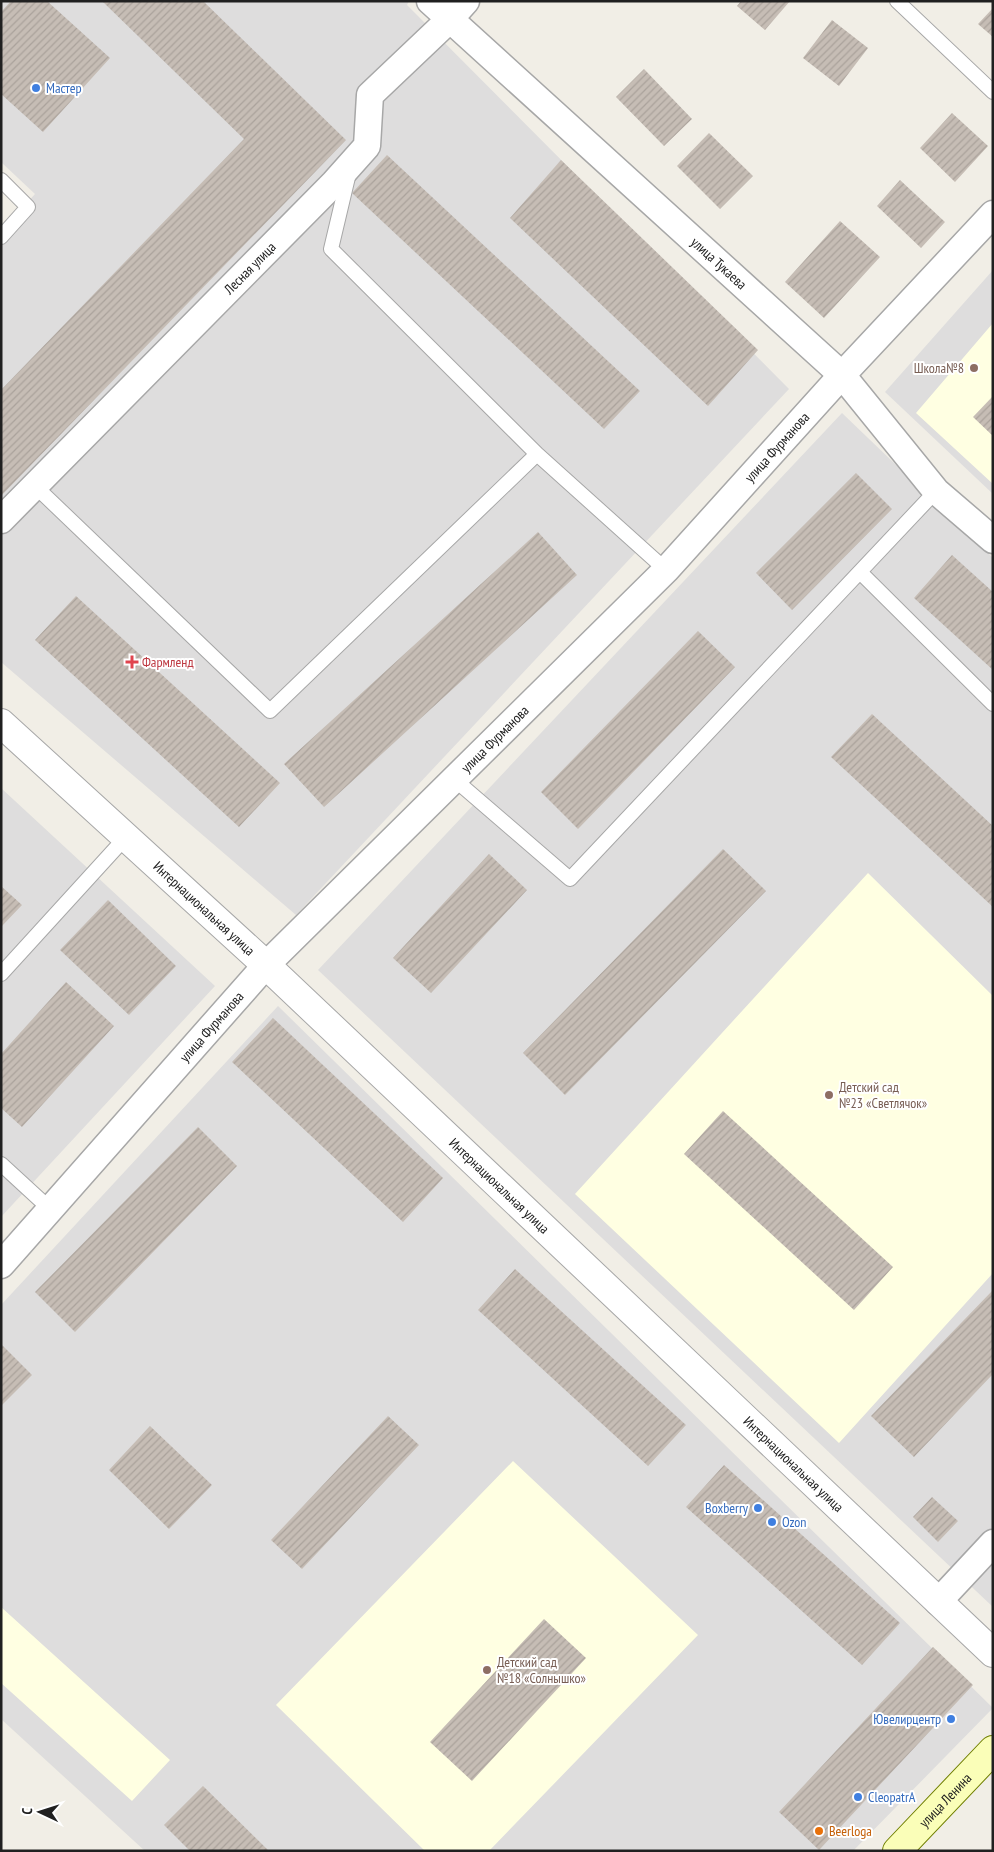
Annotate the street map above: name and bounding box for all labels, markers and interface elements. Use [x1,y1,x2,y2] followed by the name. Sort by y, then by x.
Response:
[46,79,82,97] place label: Мастер
[30,82,42,94] marker: Мастер
[687,233,751,293] street label: улица Тукаева
[219,238,280,299] street label: Лесная улица
[914,359,964,377] place label: Школа№8
[968,362,980,374] marker: Школа№8
[741,408,813,486] street label: улица Фурманова
[142,653,194,671] place label: Фармленд
[126,656,138,668] marker: Фармленд
[457,702,533,776] street label: улица Фурманова
[149,857,259,959] street label: Интернациональная улица
[176,988,247,1066] street label: улица Фурманова
[839,1078,927,1112] place label: Детский сад №23 «Светлячок»
[823,1089,835,1101] marker: Детский сад №23 «Светлячок»
[445,1134,553,1237] street label: Интернациональная улица
[739,1412,847,1516] street label: Интернациональная улица
[705,1499,749,1517] place label: Boxberry
[752,1502,764,1514] marker: Boxberry
[782,1513,807,1531] place label: Ozon
[766,1516,778,1528] marker: Ozon
[497,1653,586,1687] place label: Детский сад №18 «Солнышко»
[481,1664,493,1676] marker: Детский сад №18 «Солнышко»
[873,1710,941,1728] place label: Ювелирцентр
[945,1713,957,1725] marker: Ювелирцентр
[915,1769,975,1831] street label: улица Ленина
[15,1787,65,1837] north arrow
[868,1788,916,1806] place label: CleopatrA
[852,1791,864,1803] marker: CleopatrA
[18,1807,36,1815] text: С
[829,1822,872,1840] place label: Beerloga
[813,1825,825,1837] marker: Beerloga

